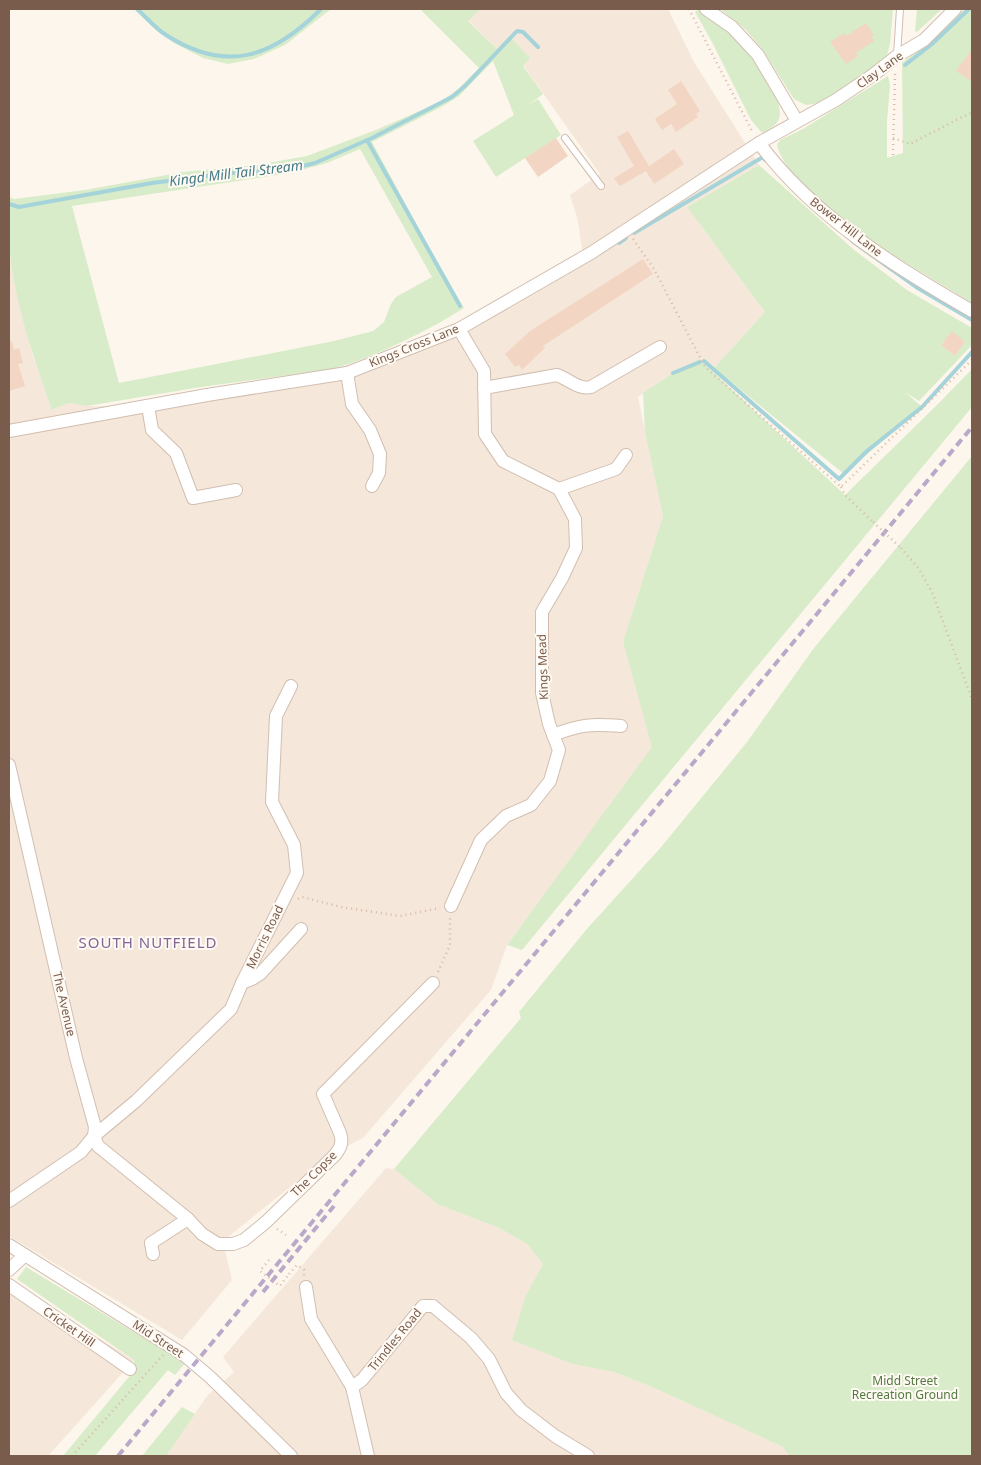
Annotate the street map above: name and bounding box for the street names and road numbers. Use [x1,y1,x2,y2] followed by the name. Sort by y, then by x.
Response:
[853,47,907,92] street label: Clay Lane
[807,193,886,260] street label: Bower Hill Lane
[366,320,462,371] street label: Kings Cross Lane
[533,634,552,700] street label: Kings Mead
[242,902,287,971] street label: Morris Road
[49,970,80,1038] street label: The Avenue
[287,1147,341,1200] street label: The Copse
[40,1302,99,1351] street label: Cricket Hill
[364,1305,425,1375] street label: Trindles Road
[129,1316,188,1362] street label: Mid Street

